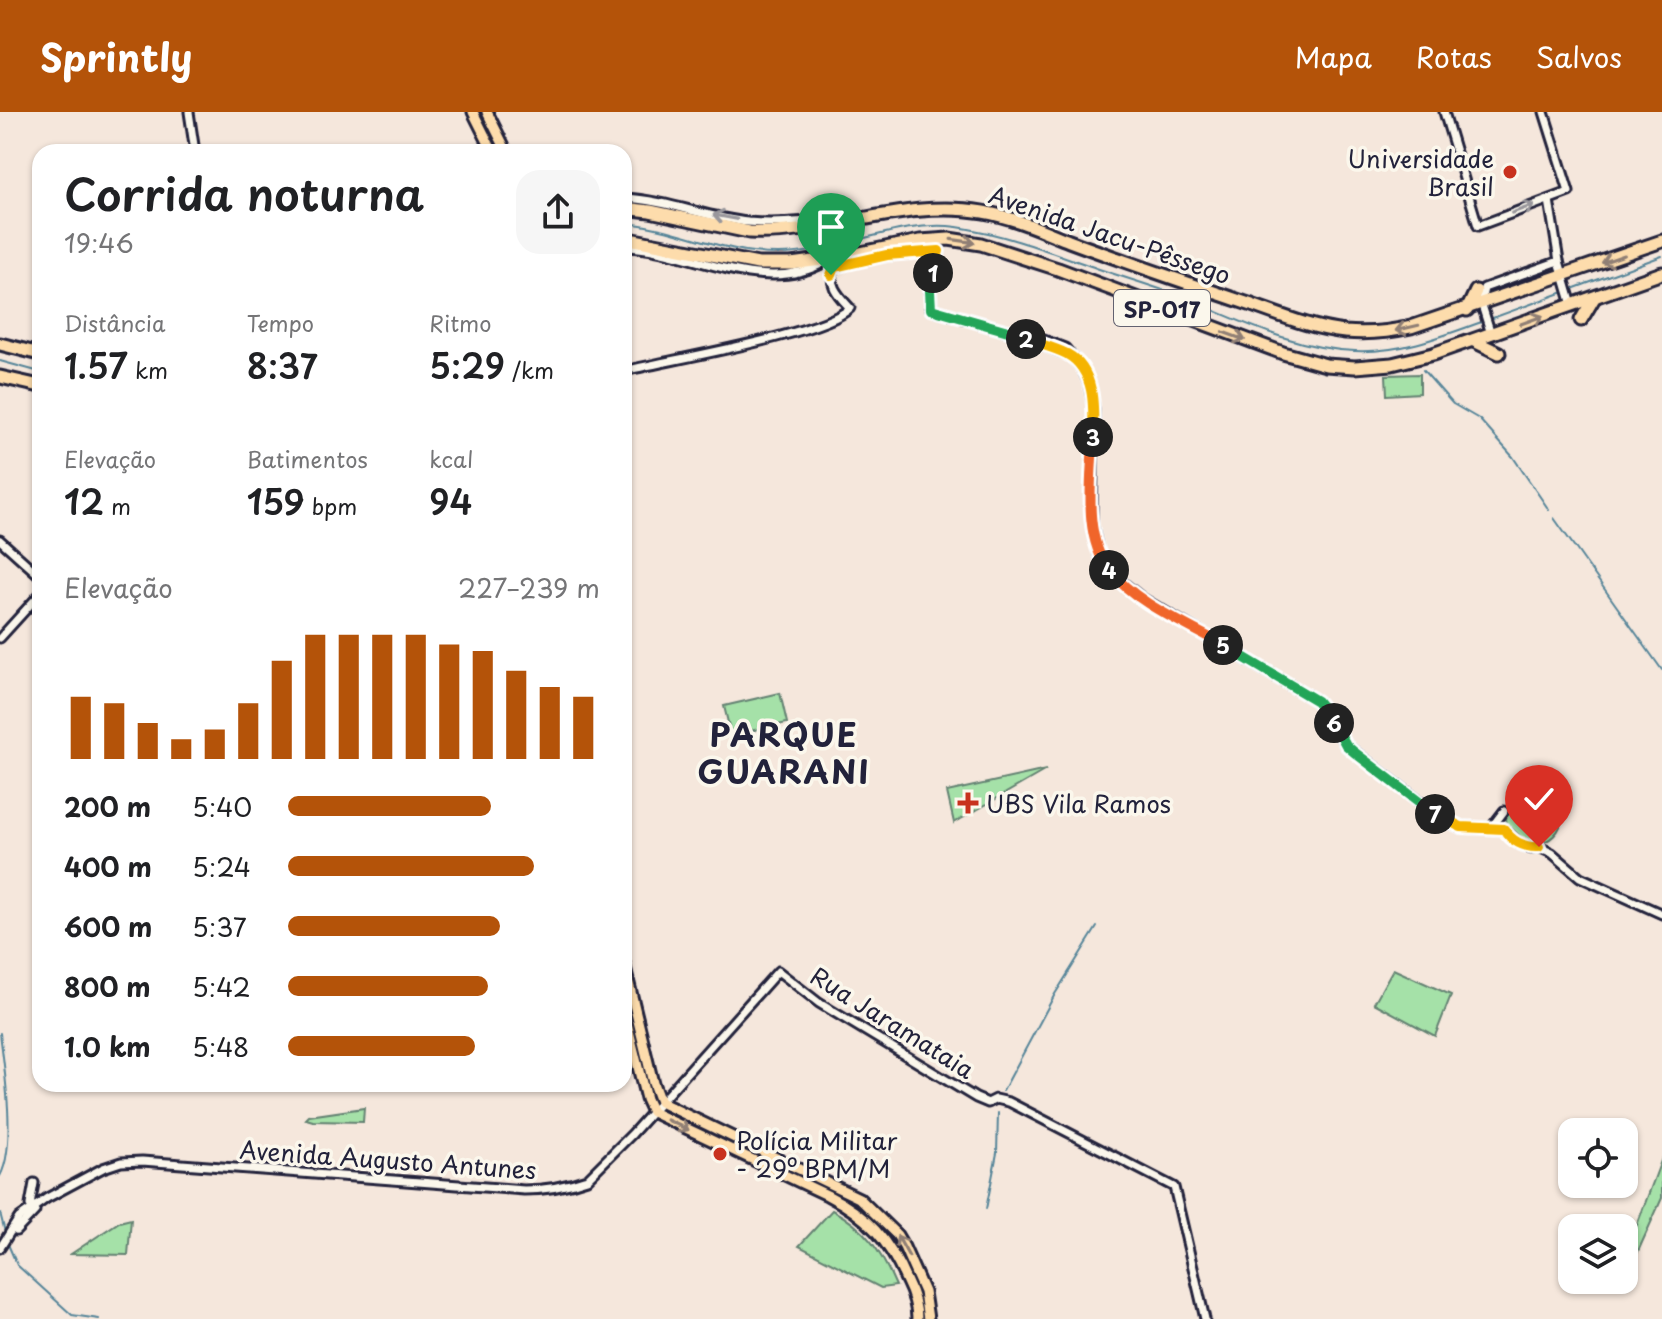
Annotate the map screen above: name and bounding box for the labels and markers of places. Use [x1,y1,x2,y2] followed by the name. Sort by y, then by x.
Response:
[1348,140,1494,204] place label: Universidade Brasil
[1501,163,1519,181] marker: Universidade Brasil
[797,193,865,275] pin
[913,253,953,293] pin: 1
[1006,319,1046,359] pin: 2
[1073,417,1113,457] pin: 3
[1089,550,1129,590] pin: 4
[1203,625,1243,665] pin: 5
[1314,703,1354,743] pin: 6
[1505,765,1573,847] pin
[986,785,1171,821] place label: UBS Vila Ramos
[957,792,979,814] marker: UBS Vila Ramos
[1415,794,1455,834] pin: 7
[736,1122,898,1186] place label: Polícia Militar - 29º BPM/M
[711,1145,729,1163] marker: Polícia Militar - 29º BPM/M

